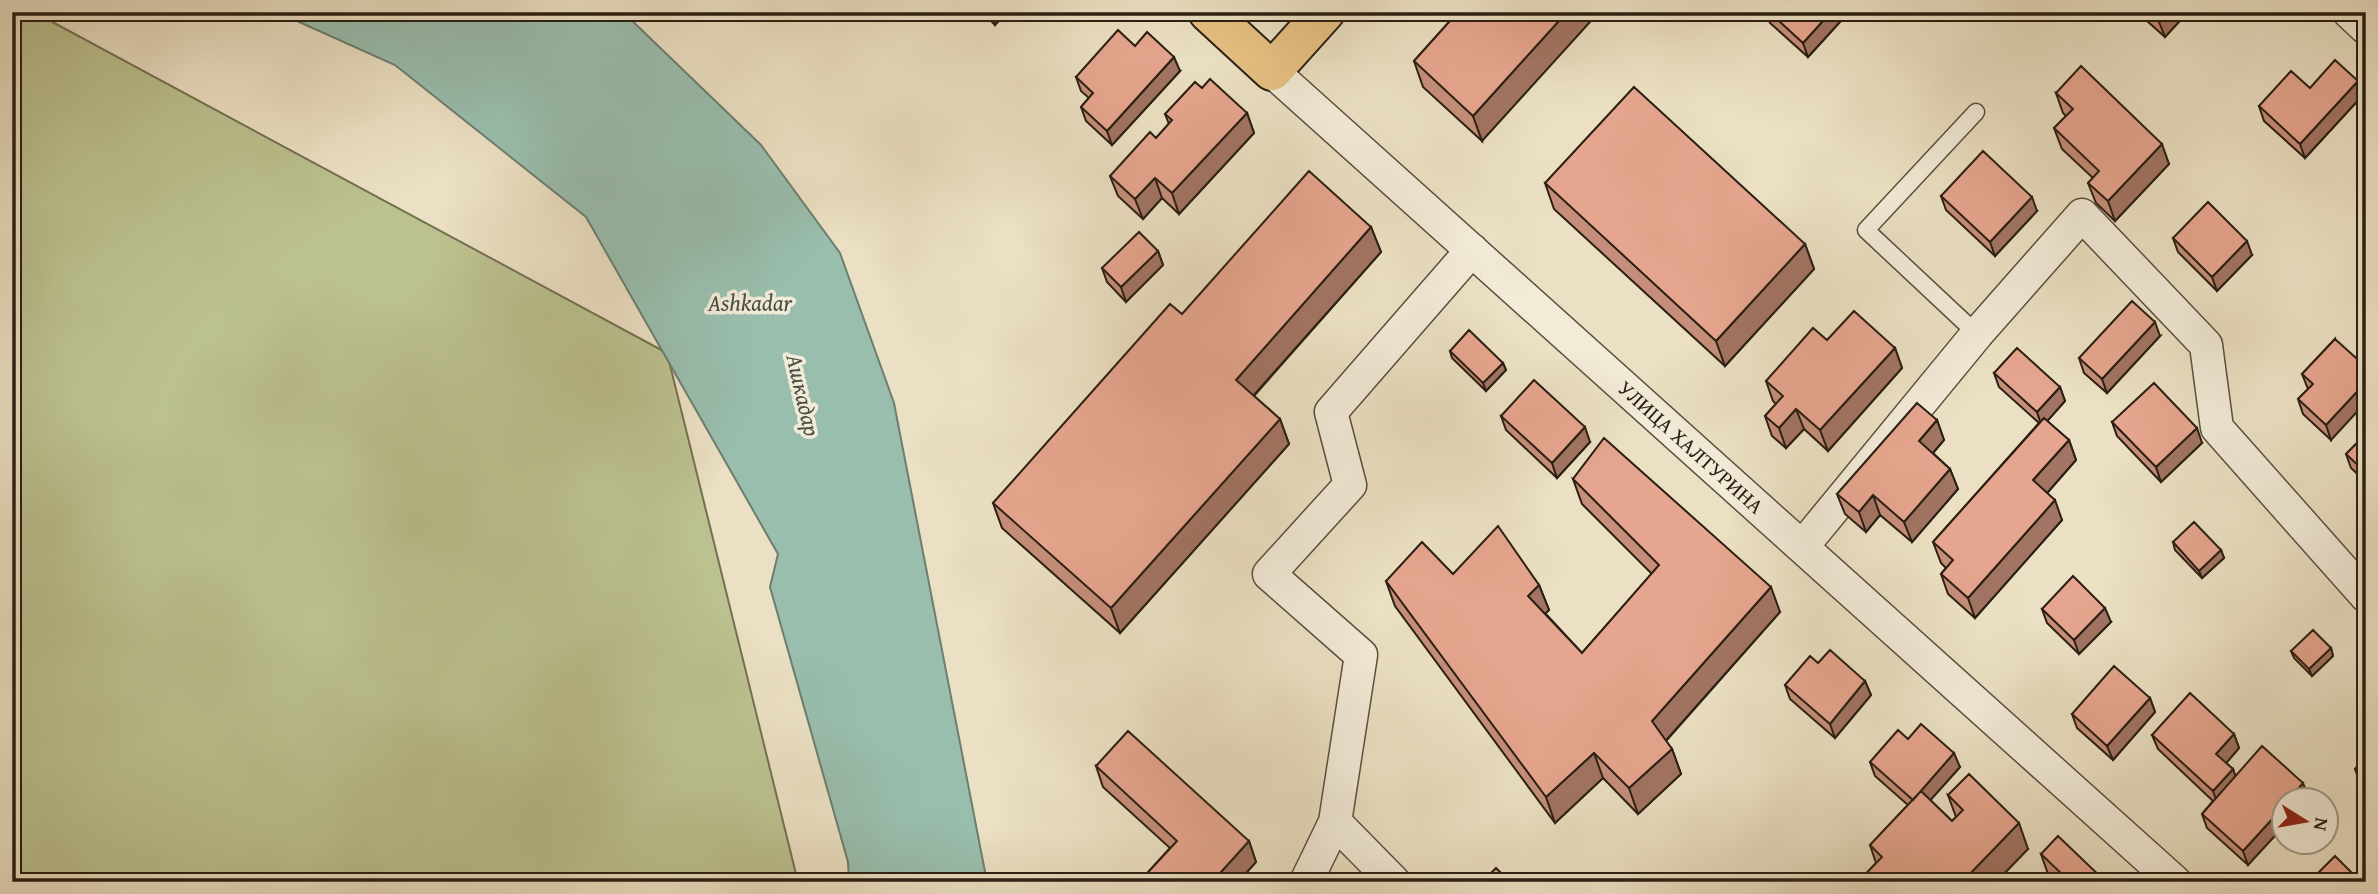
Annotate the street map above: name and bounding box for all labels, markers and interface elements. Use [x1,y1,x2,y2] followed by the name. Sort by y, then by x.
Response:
[707,286,794,319] water label: Ashkadar
[778,350,829,439] water label: Ашкадар
[1611,373,1771,521] street label: УЛИЦА ХАЛТУРИНА
[2270,786,2340,856] north arrow
[2307,815,2337,833] text: N

